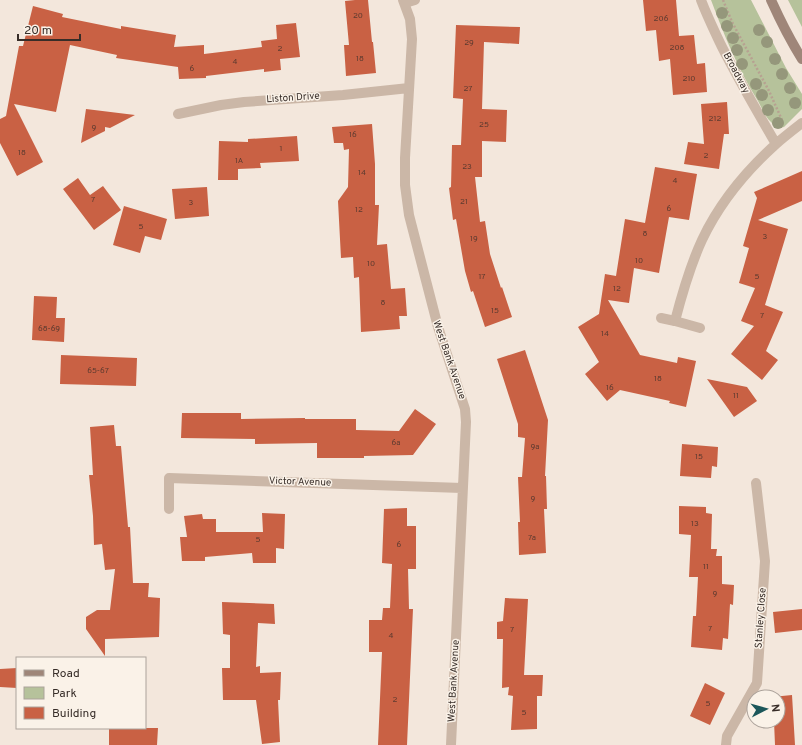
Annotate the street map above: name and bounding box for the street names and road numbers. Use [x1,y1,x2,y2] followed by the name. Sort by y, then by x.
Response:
[720,50,752,96] street label: Broadway
[266,90,320,106] street label: Liston Drive
[429,319,469,401] street label: West Bank Avenue
[269,474,331,490] street label: Victor Avenue
[752,587,770,649] street label: Stanley Close
[445,639,463,723] street label: West Bank Avenue

